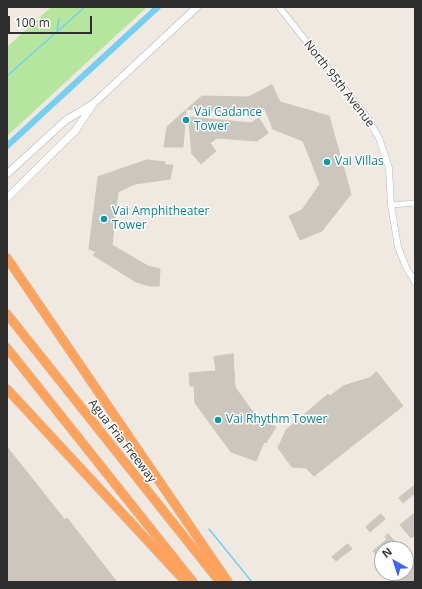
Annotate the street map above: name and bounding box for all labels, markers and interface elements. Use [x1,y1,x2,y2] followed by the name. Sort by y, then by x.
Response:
[10,8,94,34] scale bar
[15,14,50,31] text: 100 m
[301,38,377,130] street label: North 95th Avenue
[194,106,262,134] place label: Vai Cadance Tower
[181,115,191,125] marker: Vai Cadance Tower
[335,155,384,169] place label: Vai Villas
[322,157,332,167] marker: Vai Villas
[112,205,209,233] place label: Vai Amphitheater Tower
[99,214,109,224] marker: Vai Amphitheater Tower
[85,396,159,486] street label: Agua Fria Freeway
[226,413,327,427] place label: Vai Rhythm Tower
[213,415,223,425] marker: Vai Rhythm Tower
[374,541,414,581] north arrow
[379,543,395,561] text: N

